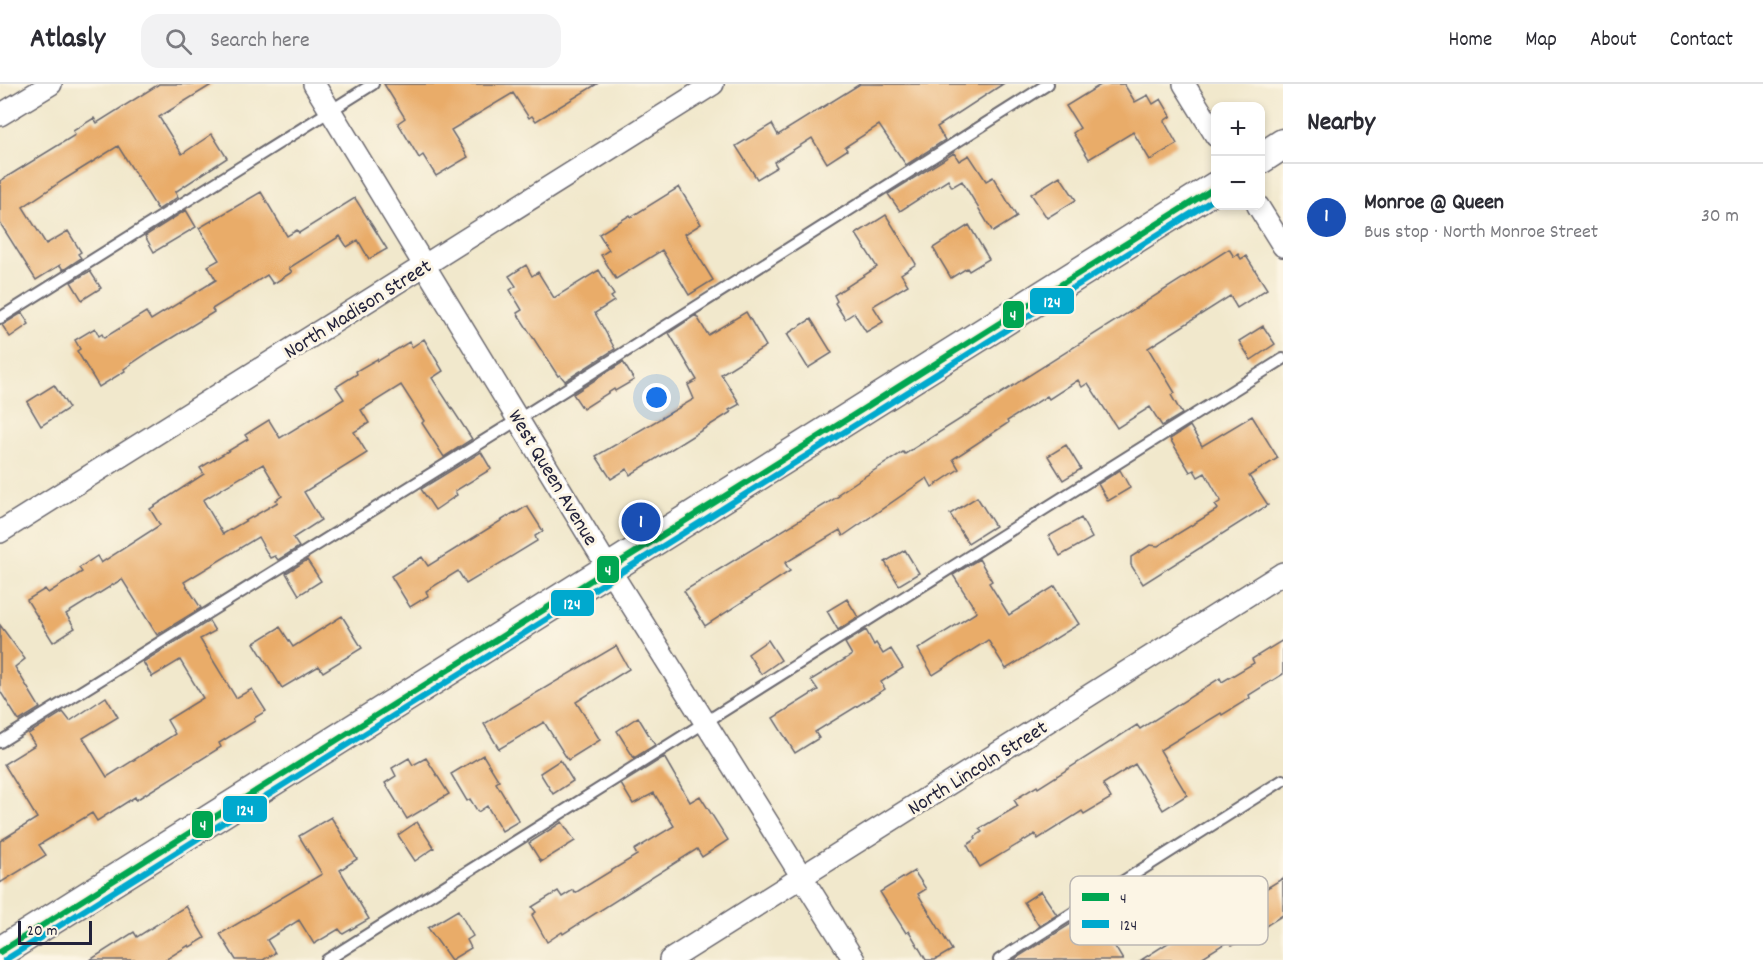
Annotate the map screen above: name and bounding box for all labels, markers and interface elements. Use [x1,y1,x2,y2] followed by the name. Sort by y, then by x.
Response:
[141,14,561,68] search box
[30,21,105,61] text: Atlasly
[162,25,195,58] icon: search
[210,26,310,57] text: Search here
[1448,26,1492,56] text: Home
[1525,26,1557,56] text: Map
[1590,26,1637,56] text: About
[1670,26,1733,56] text: Contact
[1211,102,1265,210] map controls
[1211,102,1265,156] button: +
[1307,105,1375,142] text: Nearby
[1211,156,1265,210] button: −
[1364,188,1504,219] text: Monroe @ Queen
[1324,203,1329,231] text: 1
[1701,203,1739,231] text: 30 m
[1364,219,1598,247] text: Bus stop · North Monroe Street
[279,253,439,368] street label: North Madison Street
[1029,287,1075,315] line badge: 124
[1043,292,1061,315] text: 124
[1002,300,1025,329] line badge: 4
[1010,305,1016,328] text: 4
[642,383,671,412] your location
[499,405,604,552] street label: West Queen Avenue
[622,500,660,544] pin: 1
[596,555,620,584] line badge: 4
[605,560,611,583] text: 4
[550,589,595,617] line badge: 124
[563,594,581,617] text: 124
[903,714,1055,825] street label: North Lincoln Street
[222,795,268,823] line badge: 124
[236,800,254,823] text: 124
[191,810,214,839] line badge: 4
[200,815,206,838] text: 4
[1070,876,1268,945] legend
[1120,888,1127,911] text: 4
[1120,915,1137,938] text: 124
[18,918,92,946] scale bar
[27,920,57,943] text: 20 m

